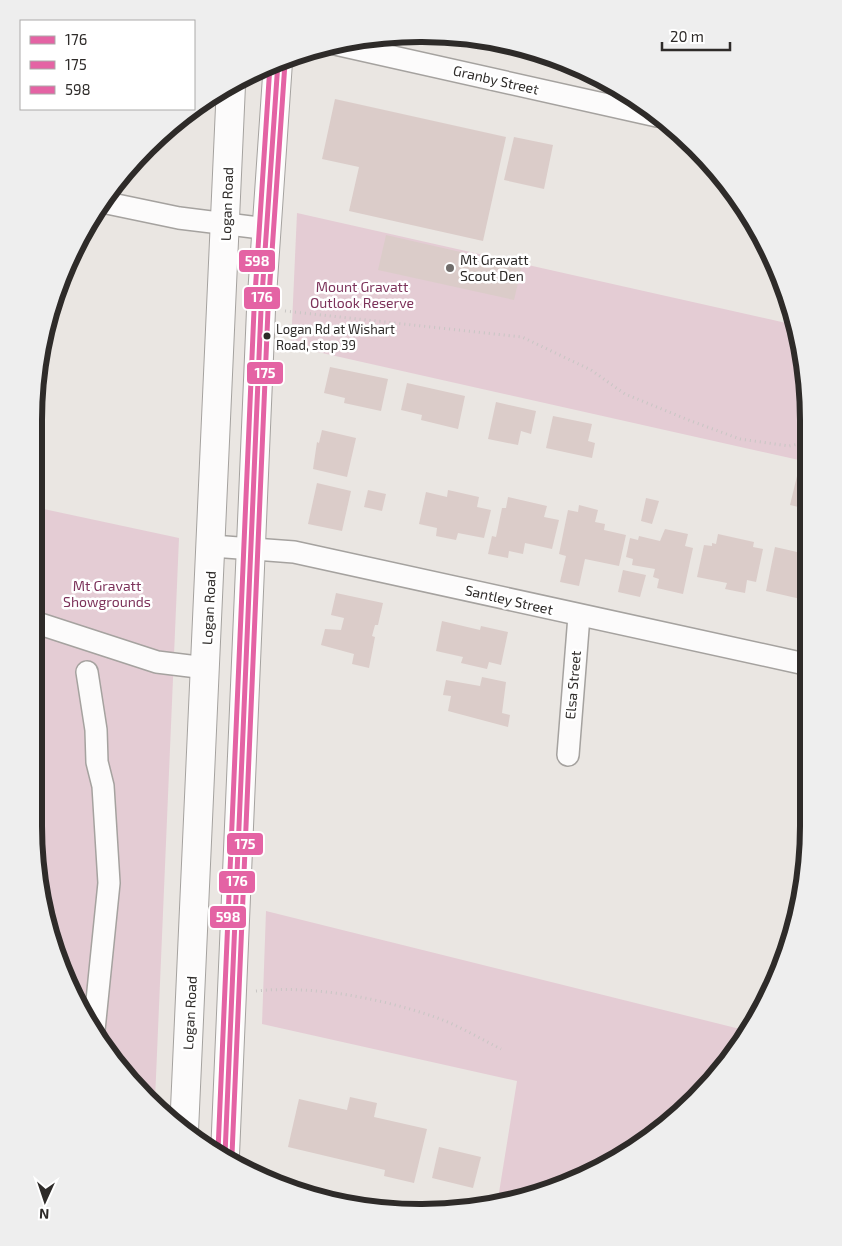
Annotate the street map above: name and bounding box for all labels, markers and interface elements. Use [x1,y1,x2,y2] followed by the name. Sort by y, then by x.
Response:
[20,20,195,110] legend
[662,20,730,52] scale bar
[670,27,704,45] text: 20 m
[65,30,87,48] text: 176
[65,55,87,73] text: 175
[452,61,541,98] street label: Granby Street
[65,80,91,98] text: 598
[217,167,236,241] street label: Logan Road
[238,249,276,273] line badge: 598
[460,251,529,284] place label: Mt Gravatt Scout Den
[245,252,269,269] text: 598
[444,262,456,274] marker: Mt Gravatt Scout Den
[310,278,414,311] park label: Mount Gravatt Outlook Reserve
[243,286,281,310] line badge: 176
[251,288,273,305] text: 176
[276,321,395,353] place label: Logan Rd at Wishart Road, stop 39
[262,331,272,341] marker: Logan Rd at Wishart Road, stop 39
[246,361,284,385] line badge: 175
[254,364,276,381] text: 175
[198,571,219,645] street label: Logan Road
[63,577,151,610] park label: Mt Gravatt Showgrounds
[463,581,555,618] street label: Santley Street
[561,650,584,720] street label: Elsa Street
[226,832,264,856] line badge: 175
[234,835,256,852] text: 175
[218,870,256,894] line badge: 176
[226,872,248,889] text: 176
[209,905,247,929] line badge: 598
[216,908,240,925] text: 598
[179,976,200,1050] street label: Logan Road
[20,1176,70,1226] north arrow
[39,1206,50,1223] text: N

